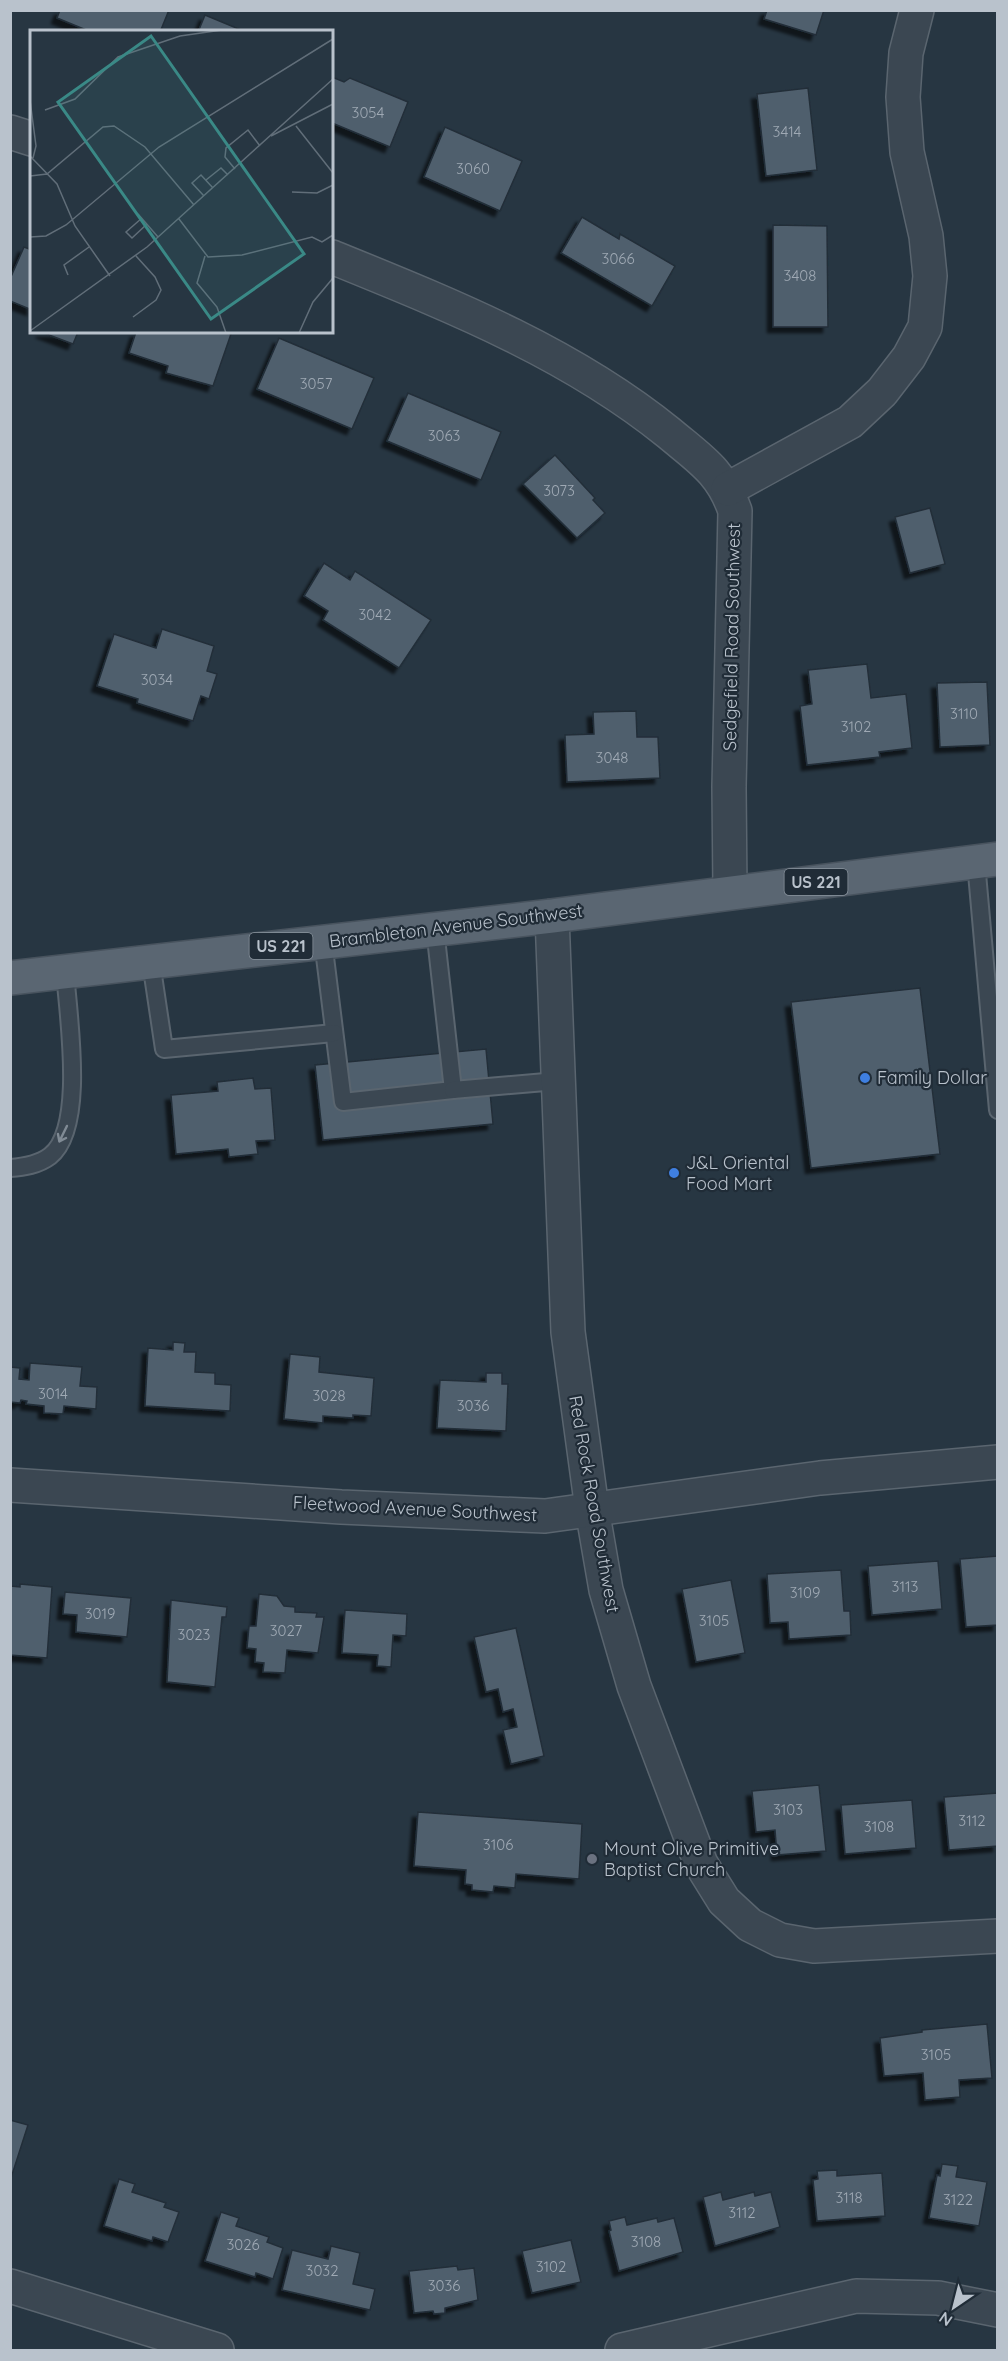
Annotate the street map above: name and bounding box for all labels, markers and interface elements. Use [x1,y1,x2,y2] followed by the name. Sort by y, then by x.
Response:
[30,30,333,333] inset map
[352,103,385,122] house number: 3054
[773,122,802,141] house number: 3414
[456,159,490,178] house number: 3060
[602,249,634,268] house number: 3066
[784,266,816,285] house number: 3408
[300,374,333,393] house number: 3057
[428,426,460,445] house number: 3063
[543,481,575,500] house number: 3073
[718,523,745,751] street label: Sedgefield Road Southwest
[358,605,392,624] house number: 3042
[141,670,173,689] house number: 3034
[950,704,978,723] house number: 3110
[841,717,871,736] house number: 3102
[596,748,628,767] house number: 3048
[784,869,848,895] road number: US 221
[328,899,584,952] street label: Brambleton Avenue Southwest
[250,933,312,959] road number: US 221
[877,1066,987,1089] place label: Family Dollar
[858,1071,872,1085] marker: Family Dollar
[57,1125,69,1143] one-way arrow
[686,1151,789,1195] place label: J&L Oriental Food Mart
[667,1166,681,1180] marker: J&L Oriental Food Mart
[38,1384,68,1403] house number: 3014
[312,1386,346,1405] house number: 3028
[564,1394,625,1614] street label: Red Rock Road Southwest
[457,1396,489,1415] house number: 3036
[292,1491,538,1526] street label: Fleetwood Avenue Southwest
[892,1577,919,1596] house number: 3113
[790,1583,820,1602] house number: 3109
[85,1604,115,1623] house number: 3019
[699,1611,729,1630] house number: 3105
[270,1621,303,1640] house number: 3027
[178,1625,211,1644] house number: 3023
[773,1800,803,1819] house number: 3103
[958,1811,986,1830] house number: 3112
[864,1817,894,1836] house number: 3108
[483,1835,513,1854] house number: 3106
[604,1837,779,1881] place label: Mount Olive Primitive Baptist Church
[585,1852,599,1866] marker: Mount Olive Primitive Baptist Church
[921,2045,951,2064] house number: 3105
[835,2188,863,2207] house number: 3118
[943,2190,973,2209] house number: 3122
[728,2203,756,2222] house number: 3112
[631,2232,661,2251] house number: 3108
[226,2235,260,2254] house number: 3026
[536,2257,566,2276] house number: 3102
[306,2261,338,2280] house number: 3032
[428,2276,460,2295] house number: 3036
[924,2277,984,2337] north arrow
[935,2308,956,2331] text: N

